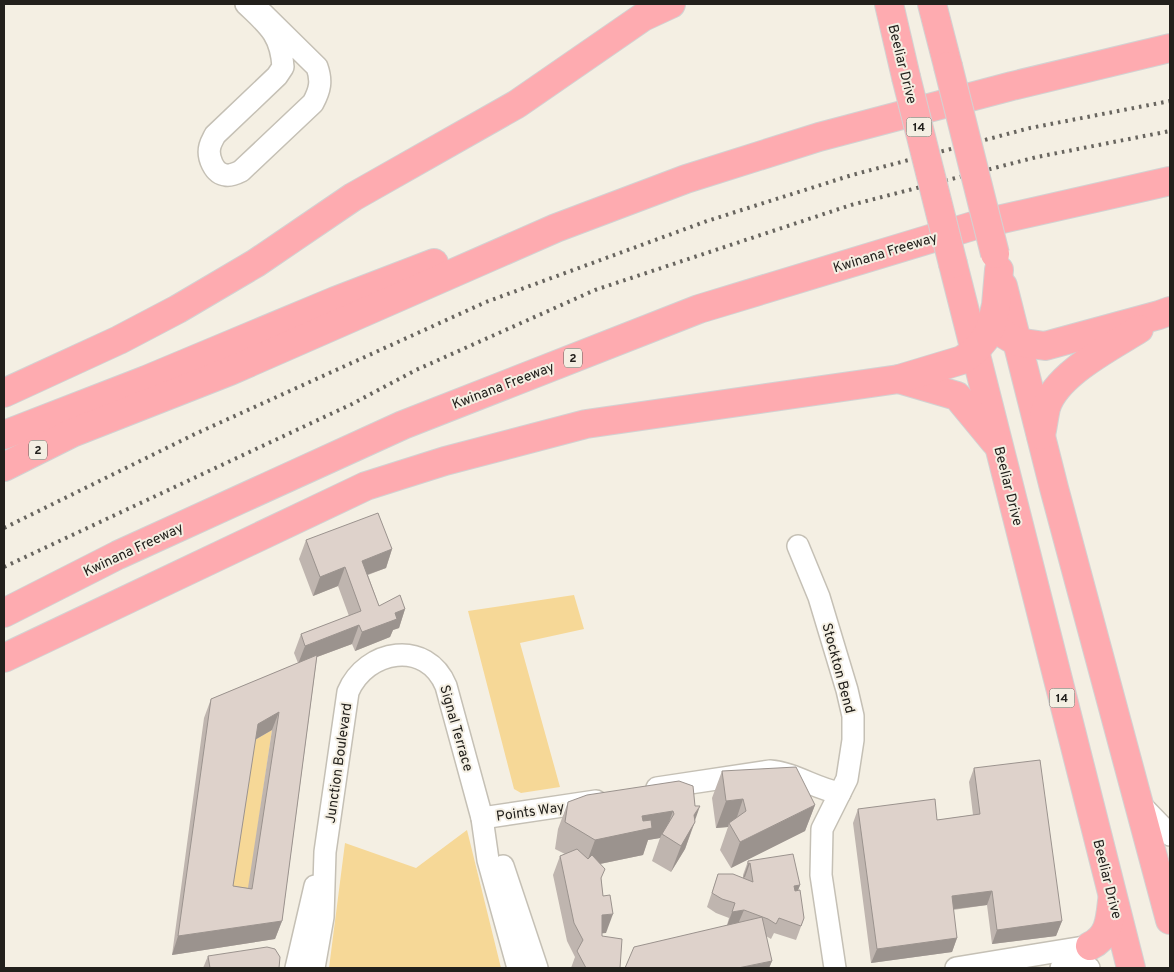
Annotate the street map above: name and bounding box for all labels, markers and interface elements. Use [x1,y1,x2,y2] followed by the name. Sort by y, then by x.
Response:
[883,23,920,106] street label: Beeliar Drive
[906,118,932,136] road number: 14
[831,229,940,277] street label: Kwinana Freeway
[564,348,582,368] road number: 2
[450,359,557,414] street label: Kwinana Freeway
[29,440,47,460] road number: 2
[989,445,1026,528] street label: Beeliar Drive
[81,520,186,581] street label: Kwinana Freeway
[817,621,858,715] street label: Stockton Bend
[435,683,476,774] street label: Signal Terrace
[1050,688,1074,708] road number: 14
[323,702,356,824] street label: Junction Boulevard
[495,799,565,826] street label: Points Way
[1088,838,1125,921] street label: Beeliar Drive

